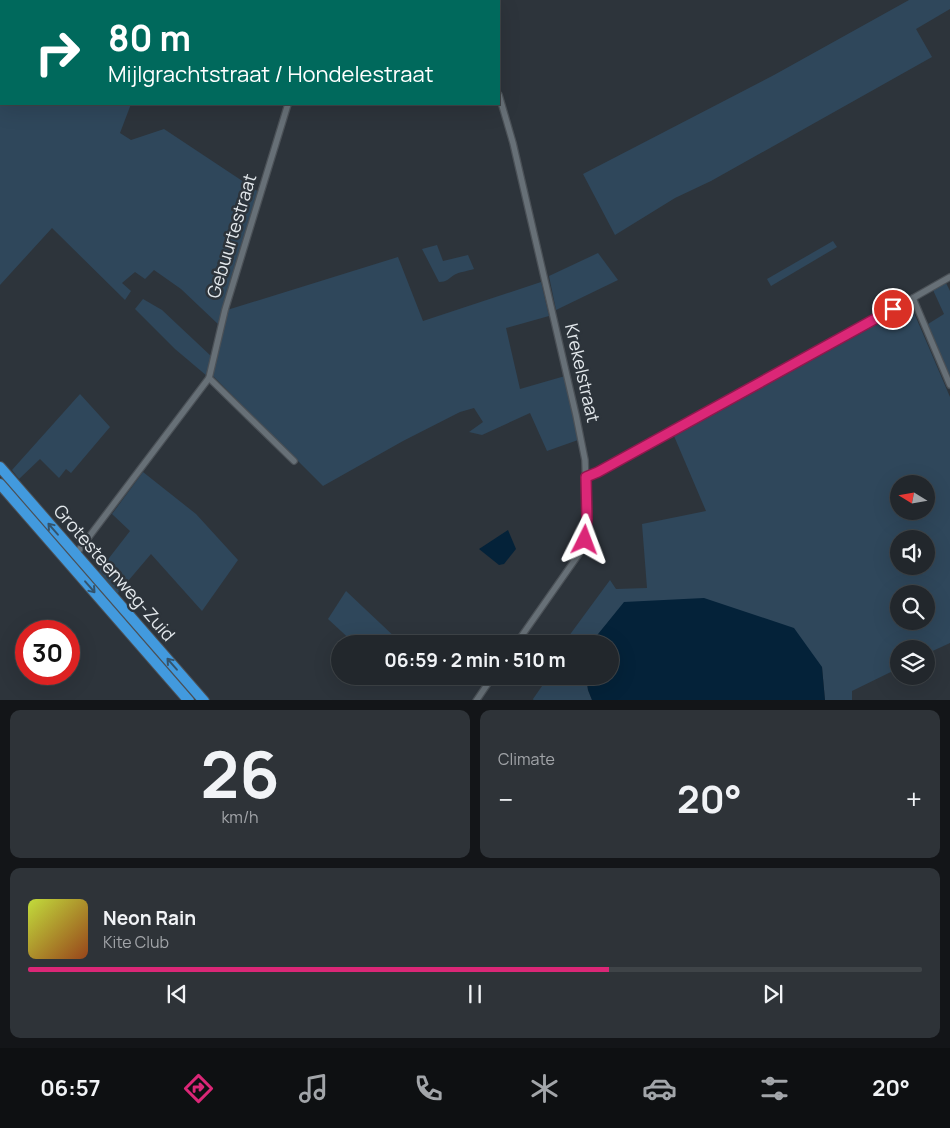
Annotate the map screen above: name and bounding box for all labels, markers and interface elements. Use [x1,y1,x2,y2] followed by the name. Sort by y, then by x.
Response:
[108,14,191,62] text: 80 m
[25,20,90,85] icon: right
[108,59,434,89] text: Mijlgrachtstraat / Hondelestraat
[201,170,261,301] street label: Gebuurtestraat
[872,288,914,330] pin
[879,295,907,323] icon: arrive
[560,321,606,425] street label: Krekelstraat
[890,475,935,520] north arrow
[890,475,935,685] map controls
[49,499,181,646] street label: Grotesteenweg-Zuid
[558,513,610,565] position arrow
[48,522,59,535] one-way arrow
[890,530,935,575] button: sound
[84,580,95,593] one-way arrow
[890,585,935,630] button: search
[15,620,80,685] speed limit sign: 30
[890,640,935,685] button: layers
[384,647,566,673] text: 06:59 · 2 min · 510 m
[167,658,178,671] one-way arrow
[200,729,280,818] text: 26
[498,748,555,770] text: Climate
[677,772,742,824] text: 20°
[498,780,513,818] text: −
[906,780,922,818] text: +
[221,806,259,828] text: km/h
[103,905,196,931] text: Neon Rain
[103,931,169,953] text: Kite Club
[163,980,191,1008] icon: previous
[461,980,489,1008] icon: pause
[759,980,787,1008] icon: next
[181,1071,216,1106] icon: directions
[296,1071,331,1106] icon: music
[411,1071,446,1106] icon: phone
[527,1071,562,1106] icon: climate
[642,1071,677,1106] icon: car
[757,1071,792,1106] icon: filters
[40,1073,100,1103] text: 06:57
[872,1073,910,1103] text: 20°

